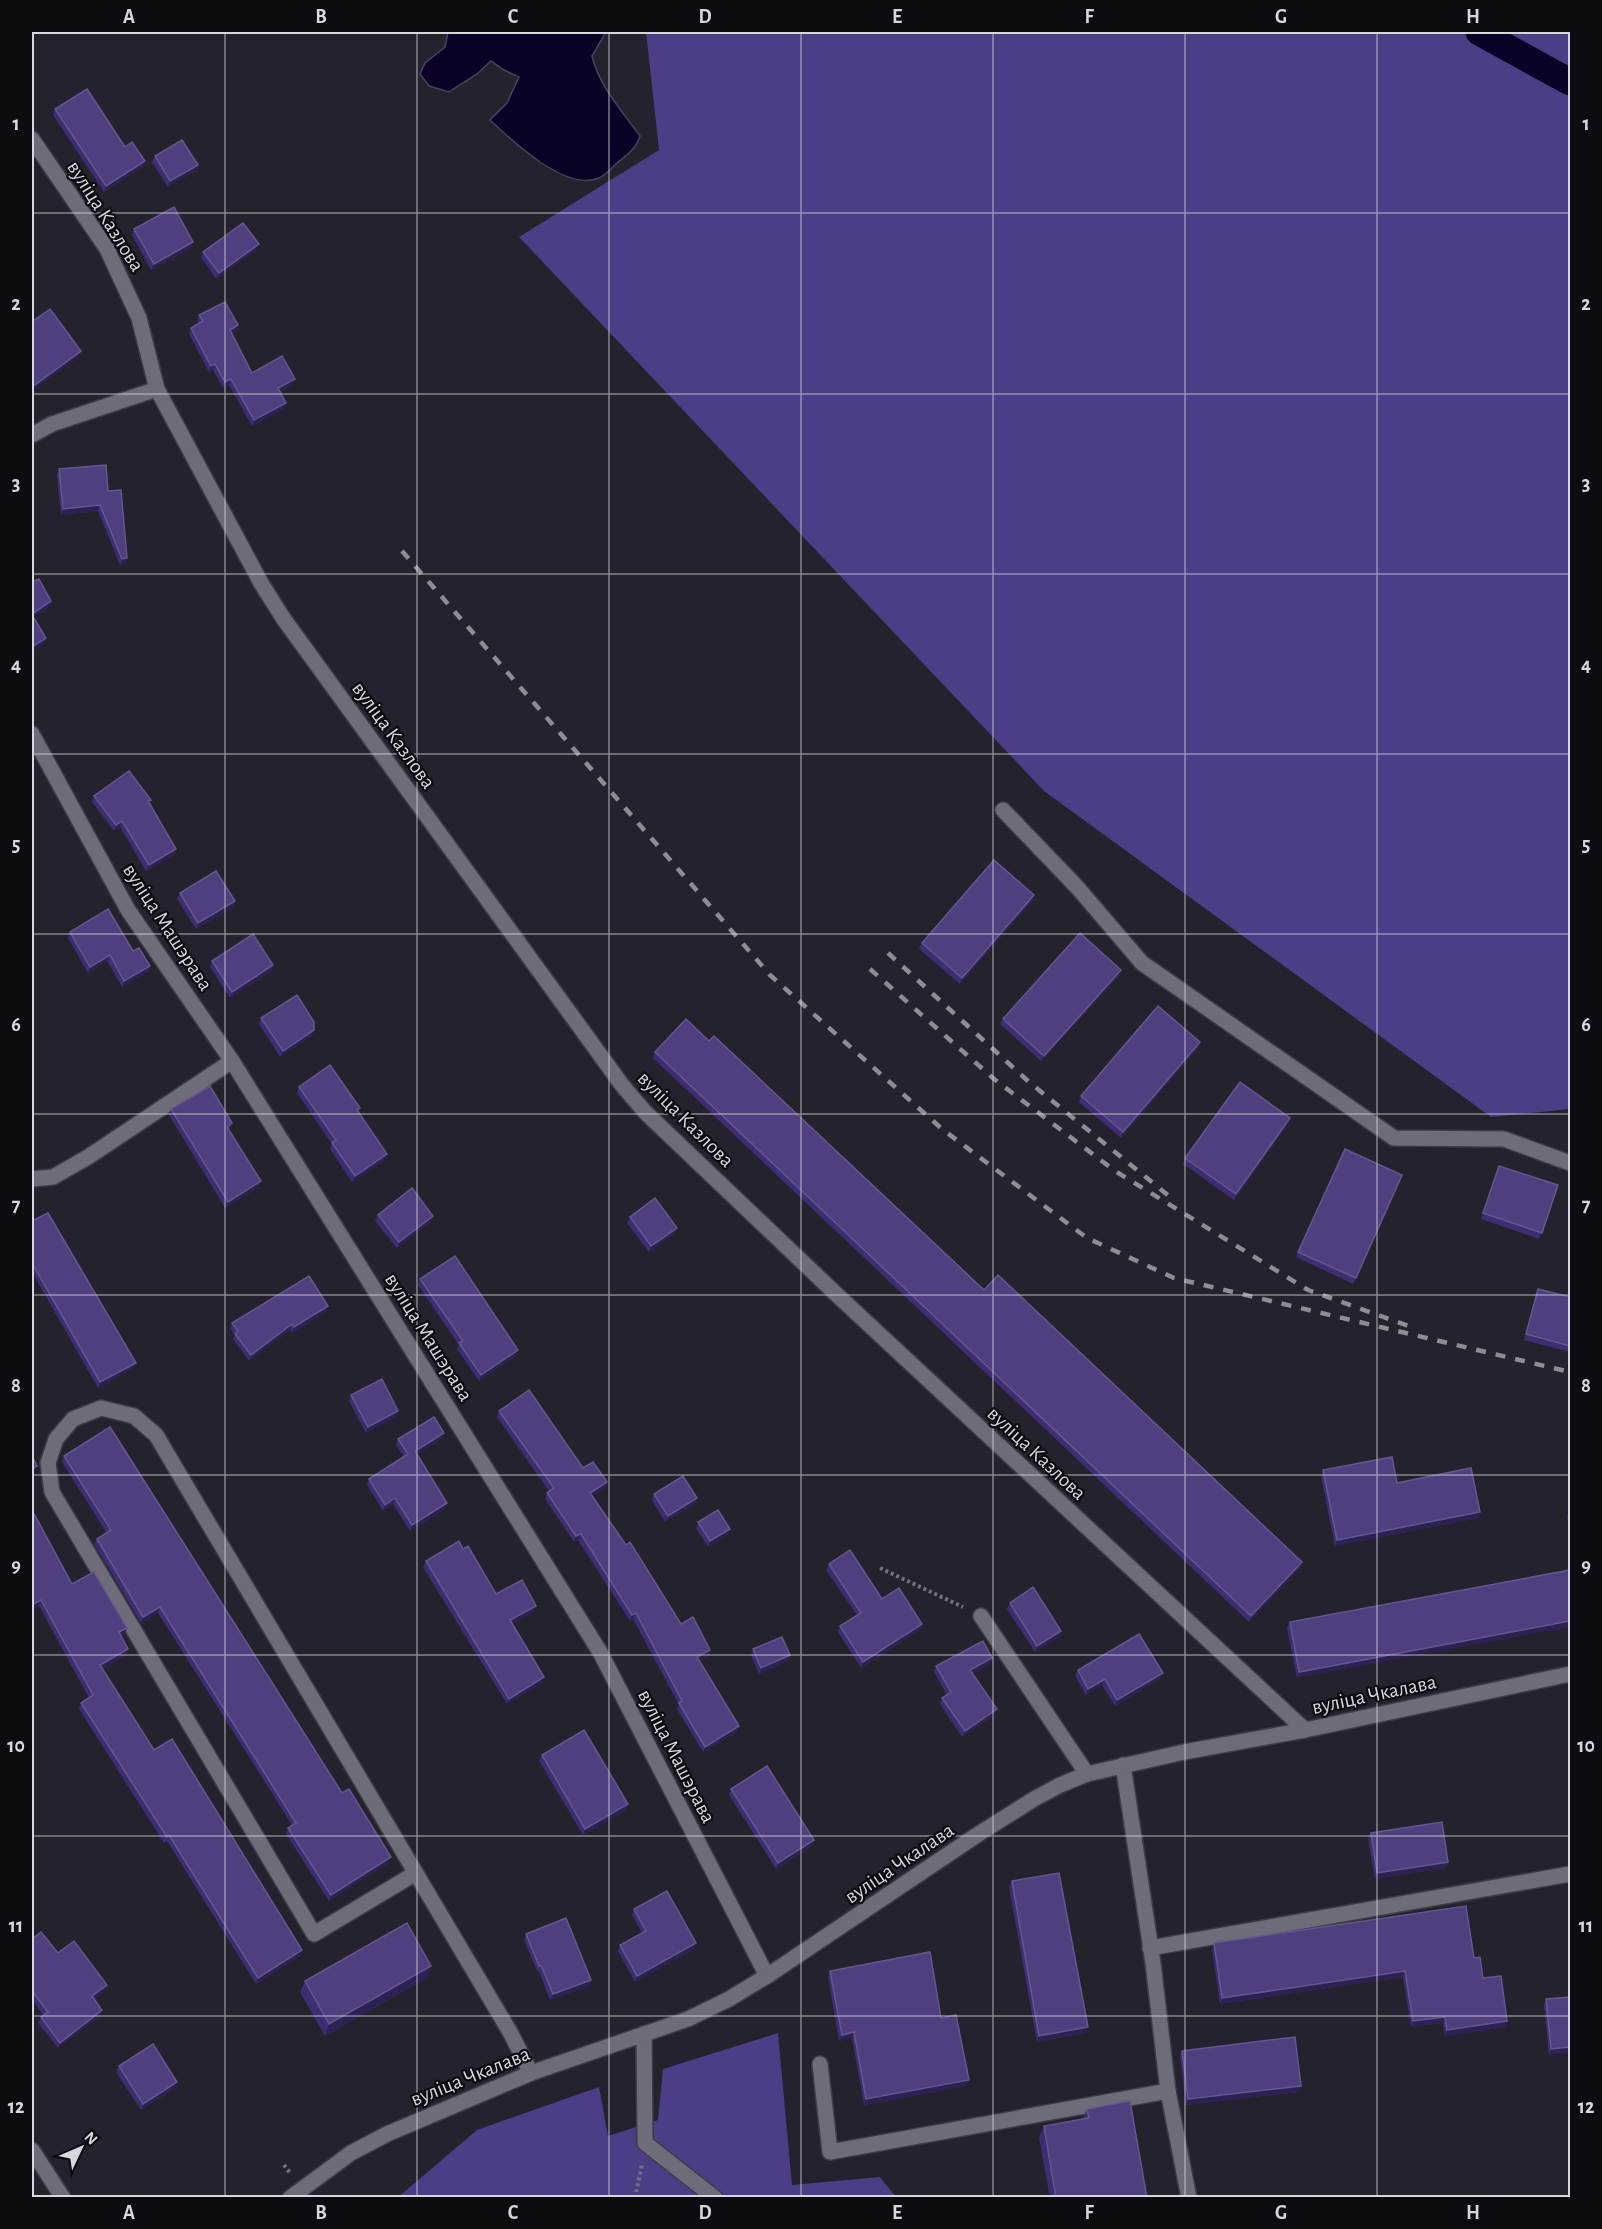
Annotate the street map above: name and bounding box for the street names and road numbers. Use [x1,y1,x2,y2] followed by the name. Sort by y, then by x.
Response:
[63,157,148,276] street label: вуліца Казлова
[348,678,439,793] street label: вуліца Казлова
[119,860,217,995] street label: вуліца Машэрава
[634,1067,738,1172] street label: вуліца Казлова
[381,1269,477,1405] street label: вуліца Машэрава
[983,1403,1090,1504] street label: вуліца Казлова
[1310,1671,1439,1718] street label: вуліца Чкалава
[634,1686,719,1827] street label: вуліца Машэрава
[841,1819,958,1908] street label: вуліца Чкалава
[408,2043,533,2110] street label: вуліца Чкалава

